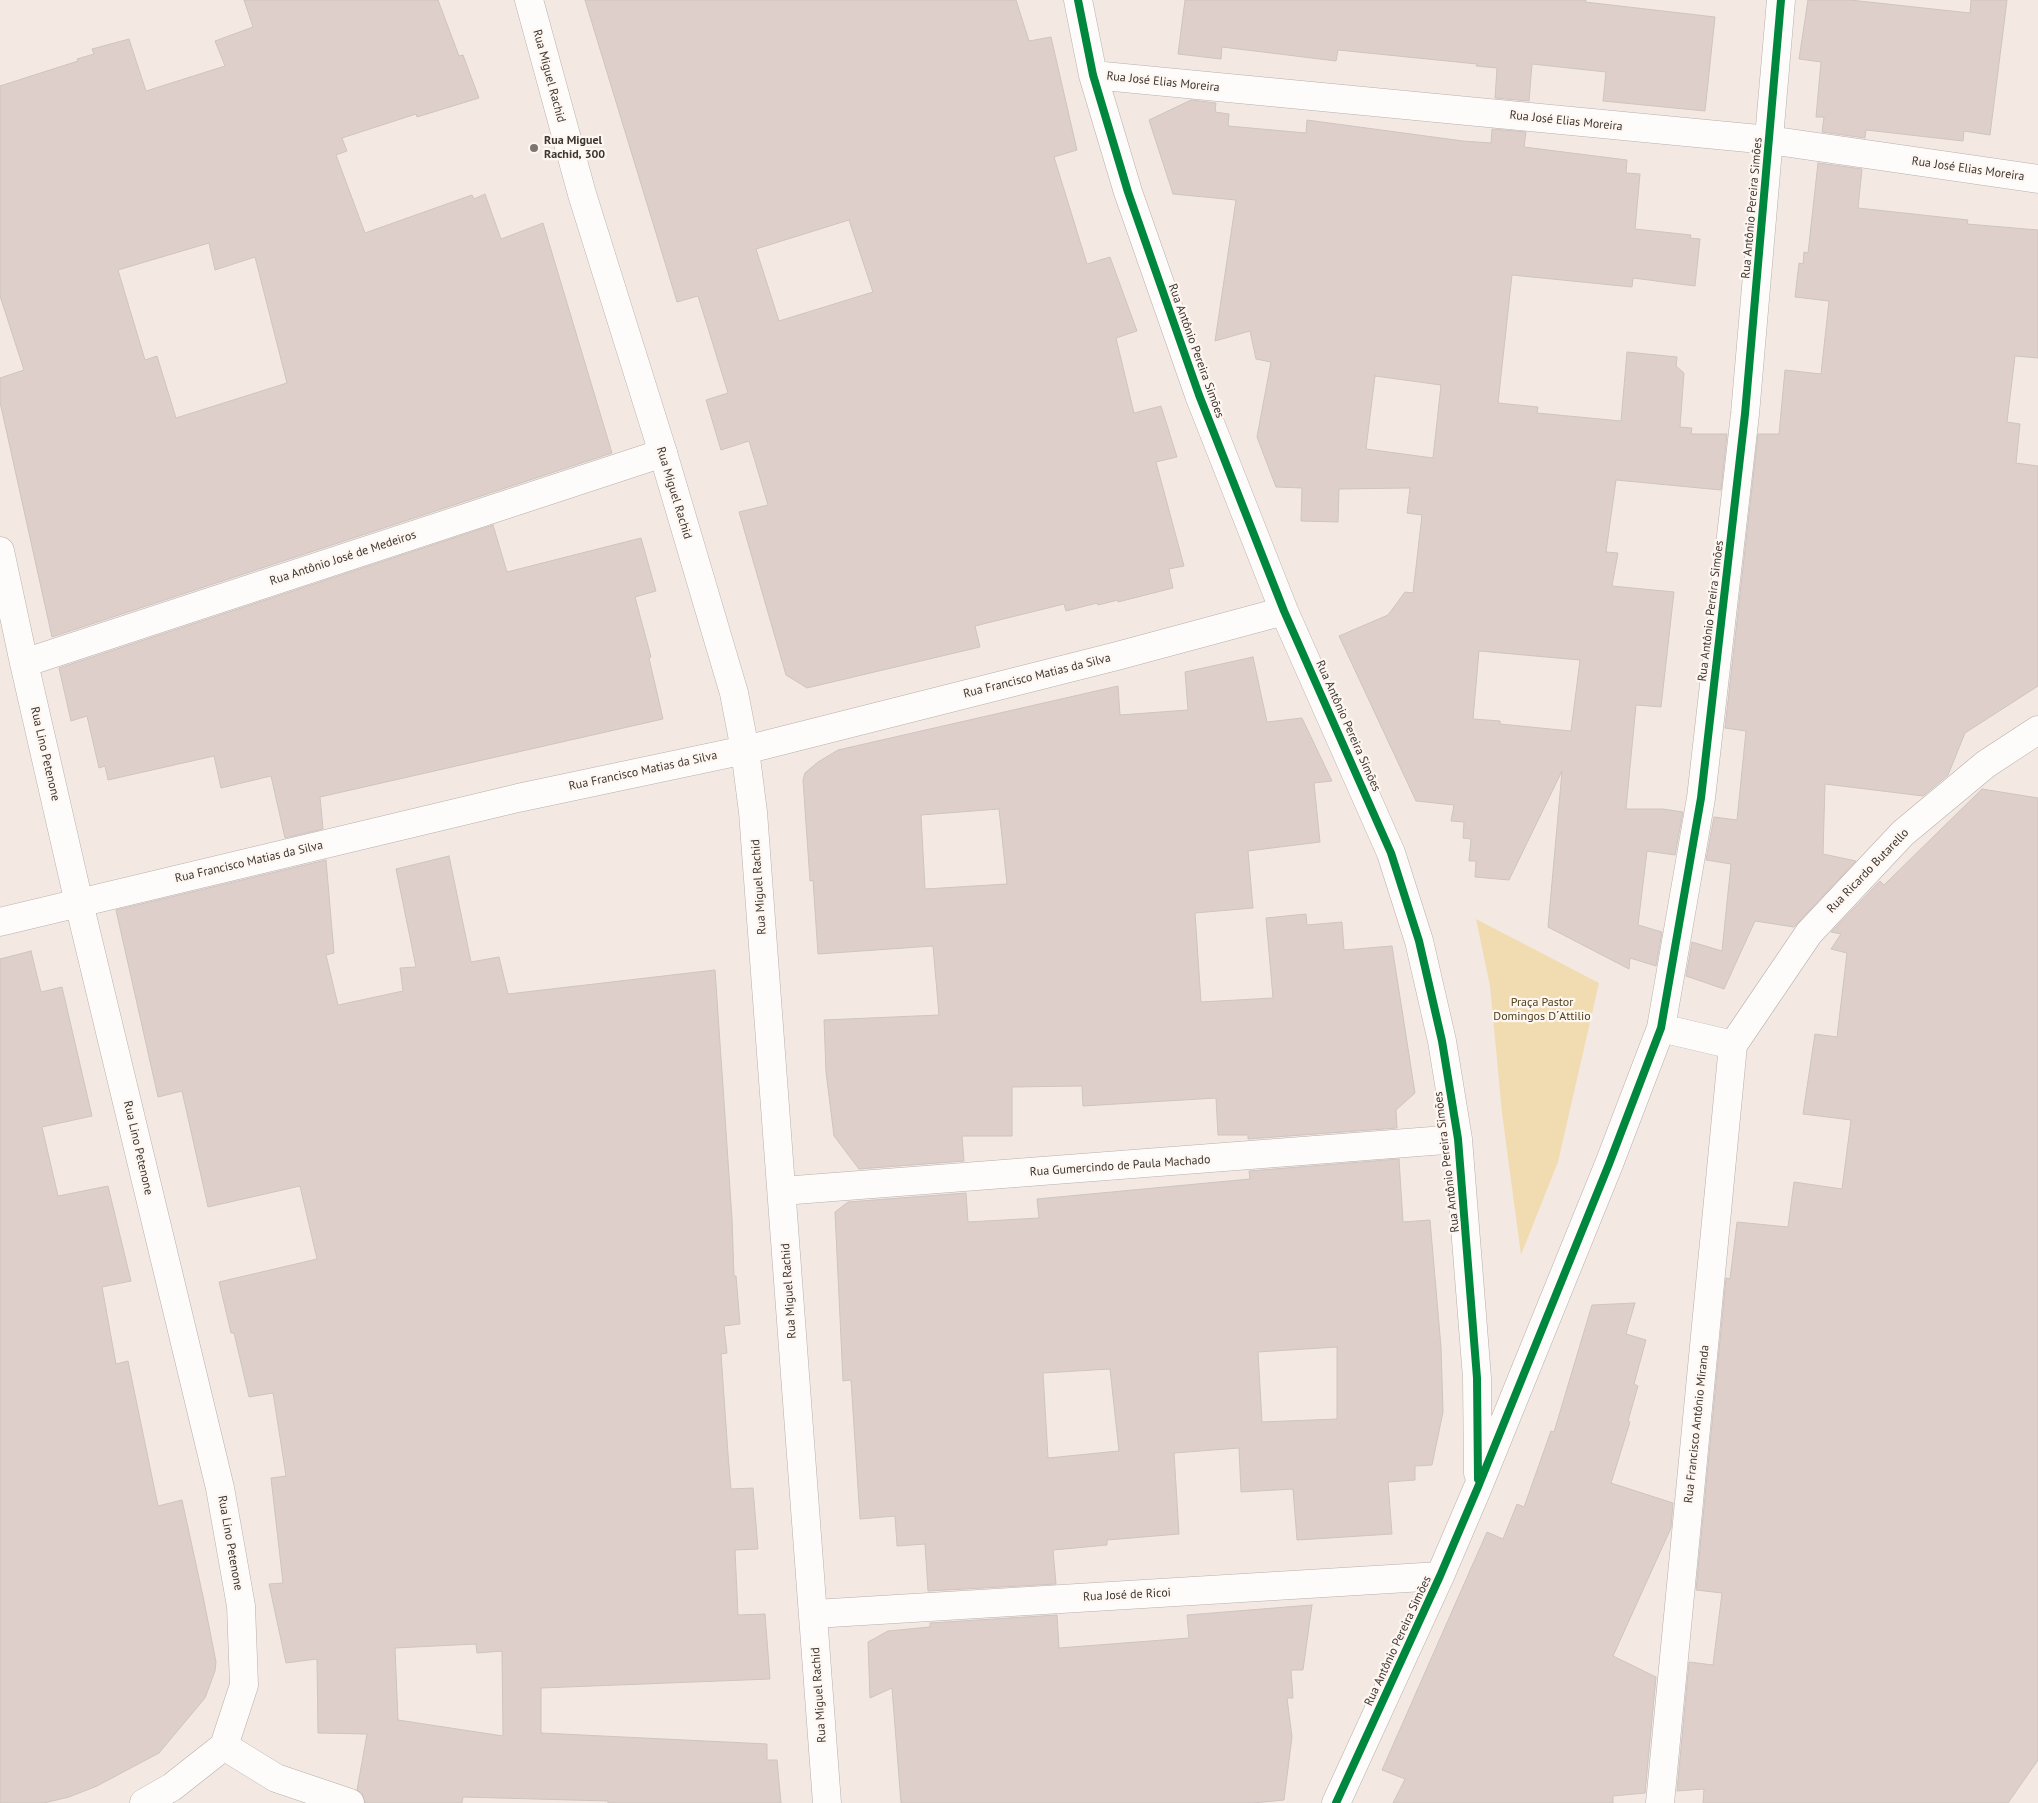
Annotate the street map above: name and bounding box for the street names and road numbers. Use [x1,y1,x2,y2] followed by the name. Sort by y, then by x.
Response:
[530,28,568,124] street label: Rua Miguel Rachid
[1106,69,1220,95] street label: Rua José Elias Moreira
[1509,108,1623,134] street label: Rua José Elias Moreira
[1739,137,1765,279] street label: Rua Antônio Pereira Simões
[1911,154,2025,184] street label: Rua José Elias Moreira
[1165,282,1227,420] street label: Rua Antônio Pereira Simões
[653,445,695,541] street label: Rua Miguel Rachid
[268,528,418,588] street label: Rua Antônio José de Medeiros
[1695,540,1727,682] street label: Rua Antônio Pereira Simões
[962,651,1112,701] street label: Rua Francisco Matias da Silva
[1313,658,1383,794] street label: Rua Antônio Pereira Simões
[27,705,63,803] street label: Rua Lino Petenone
[568,748,718,794] street label: Rua Francisco Matias da Silva
[1824,826,1912,916] street label: Rua Ricardo Butarello
[174,838,324,886] street label: Rua Francisco Matias da Silva
[748,839,770,935] street label: Rua Miguel Rachid
[1431,1091,1463,1233] street label: Rua Antônio Pereira Simões
[120,1099,156,1197] street label: Rua Lino Petenone
[1029,1153,1211,1179] street label: Rua Gumercindo de Paula Machado
[778,1243,800,1339] street label: Rua Miguel Rachid
[1682,1344,1712,1504] street label: Rua Francisco Antônio Miranda
[215,1494,245,1592] street label: Rua Lino Petenone
[1361,1574,1435,1708] street label: Rua Antônio Pereira Simões
[1083,1586,1171,1604] street label: Rua José de Ricoi
[808,1647,830,1743] street label: Rua Miguel Rachid

